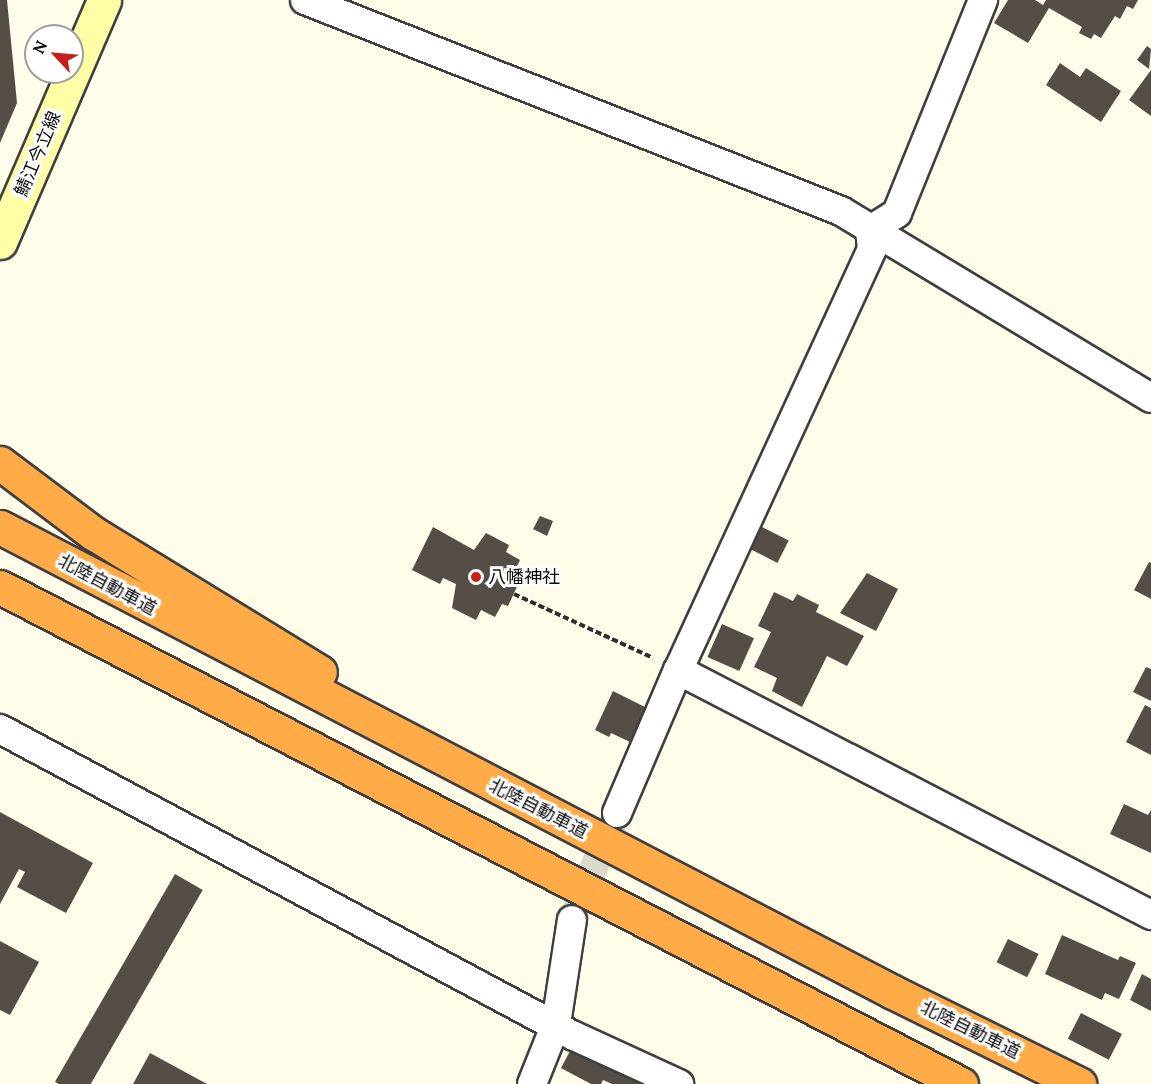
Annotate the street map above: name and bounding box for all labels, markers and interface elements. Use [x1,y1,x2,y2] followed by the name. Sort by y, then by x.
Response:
[24,24,84,84] north arrow
[28,37,51,57] text: N
[10,108,66,200] street label: 鯖江今立線
[54,550,160,620] street label: 北陸自動車道
[488,566,560,588] place label: 八幡神社
[469,570,483,584] marker: 八幡神社
[485,775,591,843] street label: 北陸自動車道
[917,997,1023,1063] street label: 北陸自動車道

